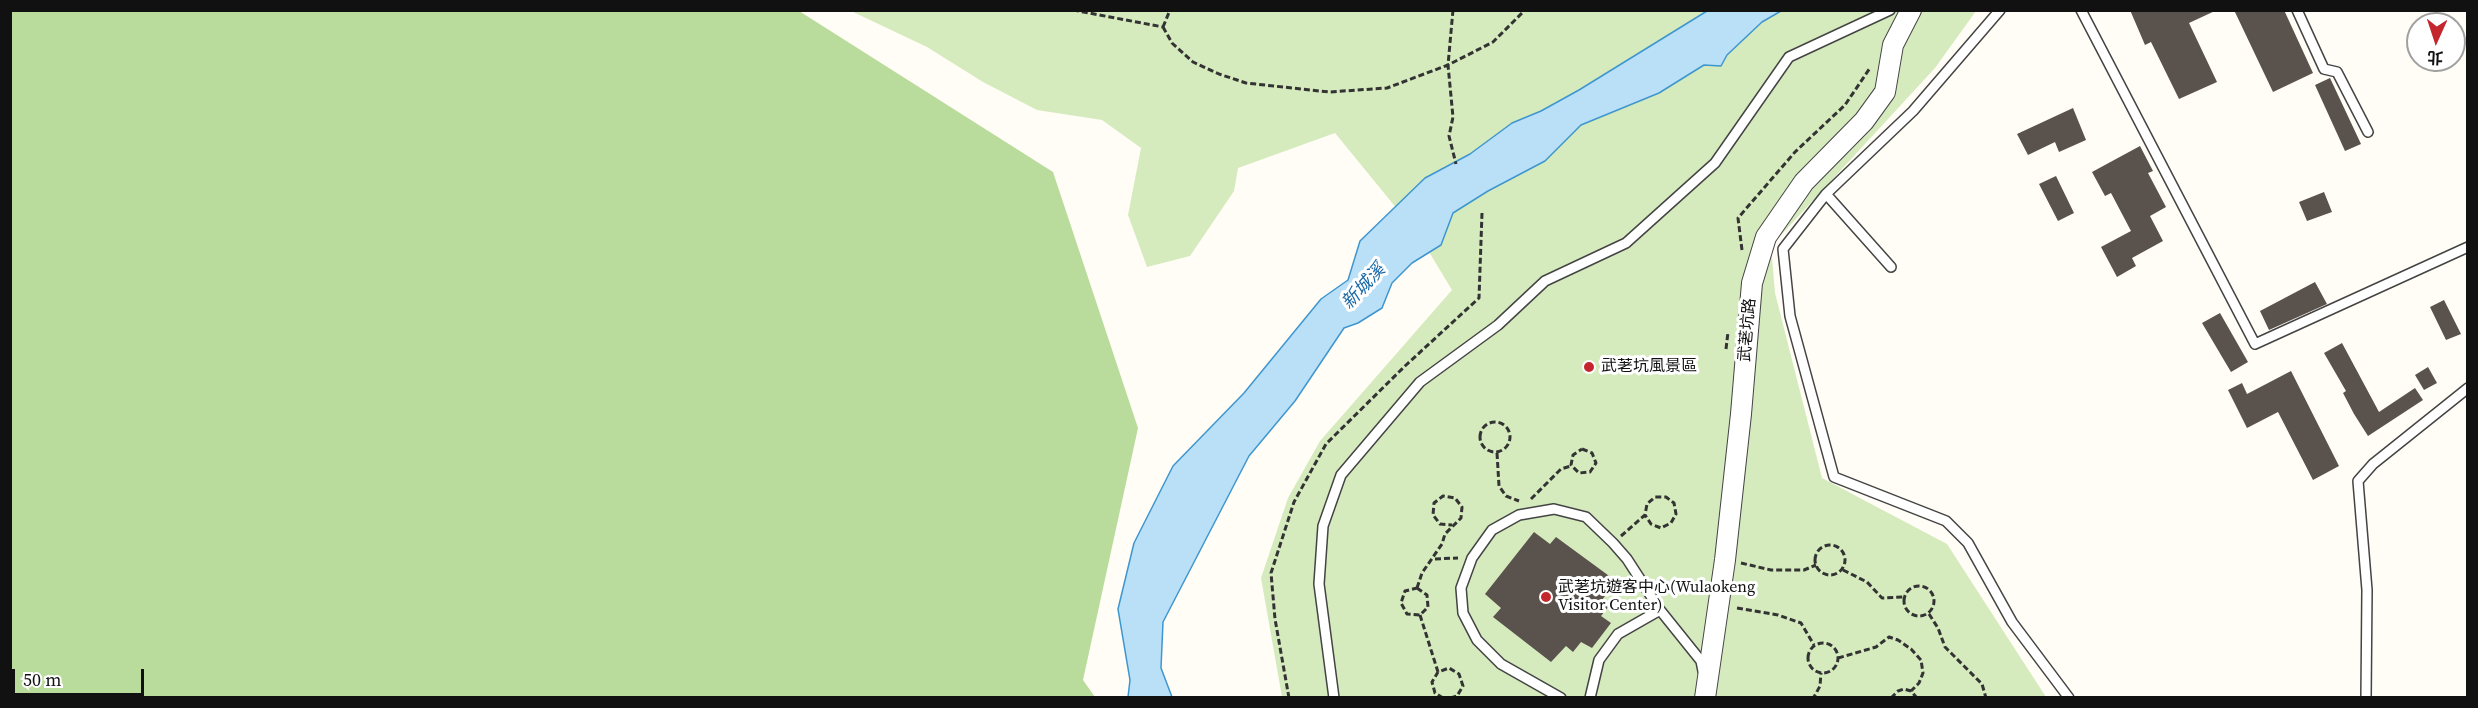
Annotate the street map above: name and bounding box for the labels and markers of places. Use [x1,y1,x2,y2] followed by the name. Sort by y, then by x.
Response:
[1601,357,1697,377] place label: 武荖坑風景區
[1582,360,1596,374] marker: 武荖坑風景區
[1558,578,1755,616] place label: 武荖坑遊客中心(Wulaokeng Visitor Center)
[1539,590,1553,604] marker: 武荖坑遊客中心(Wulaokeng Visitor Center)

